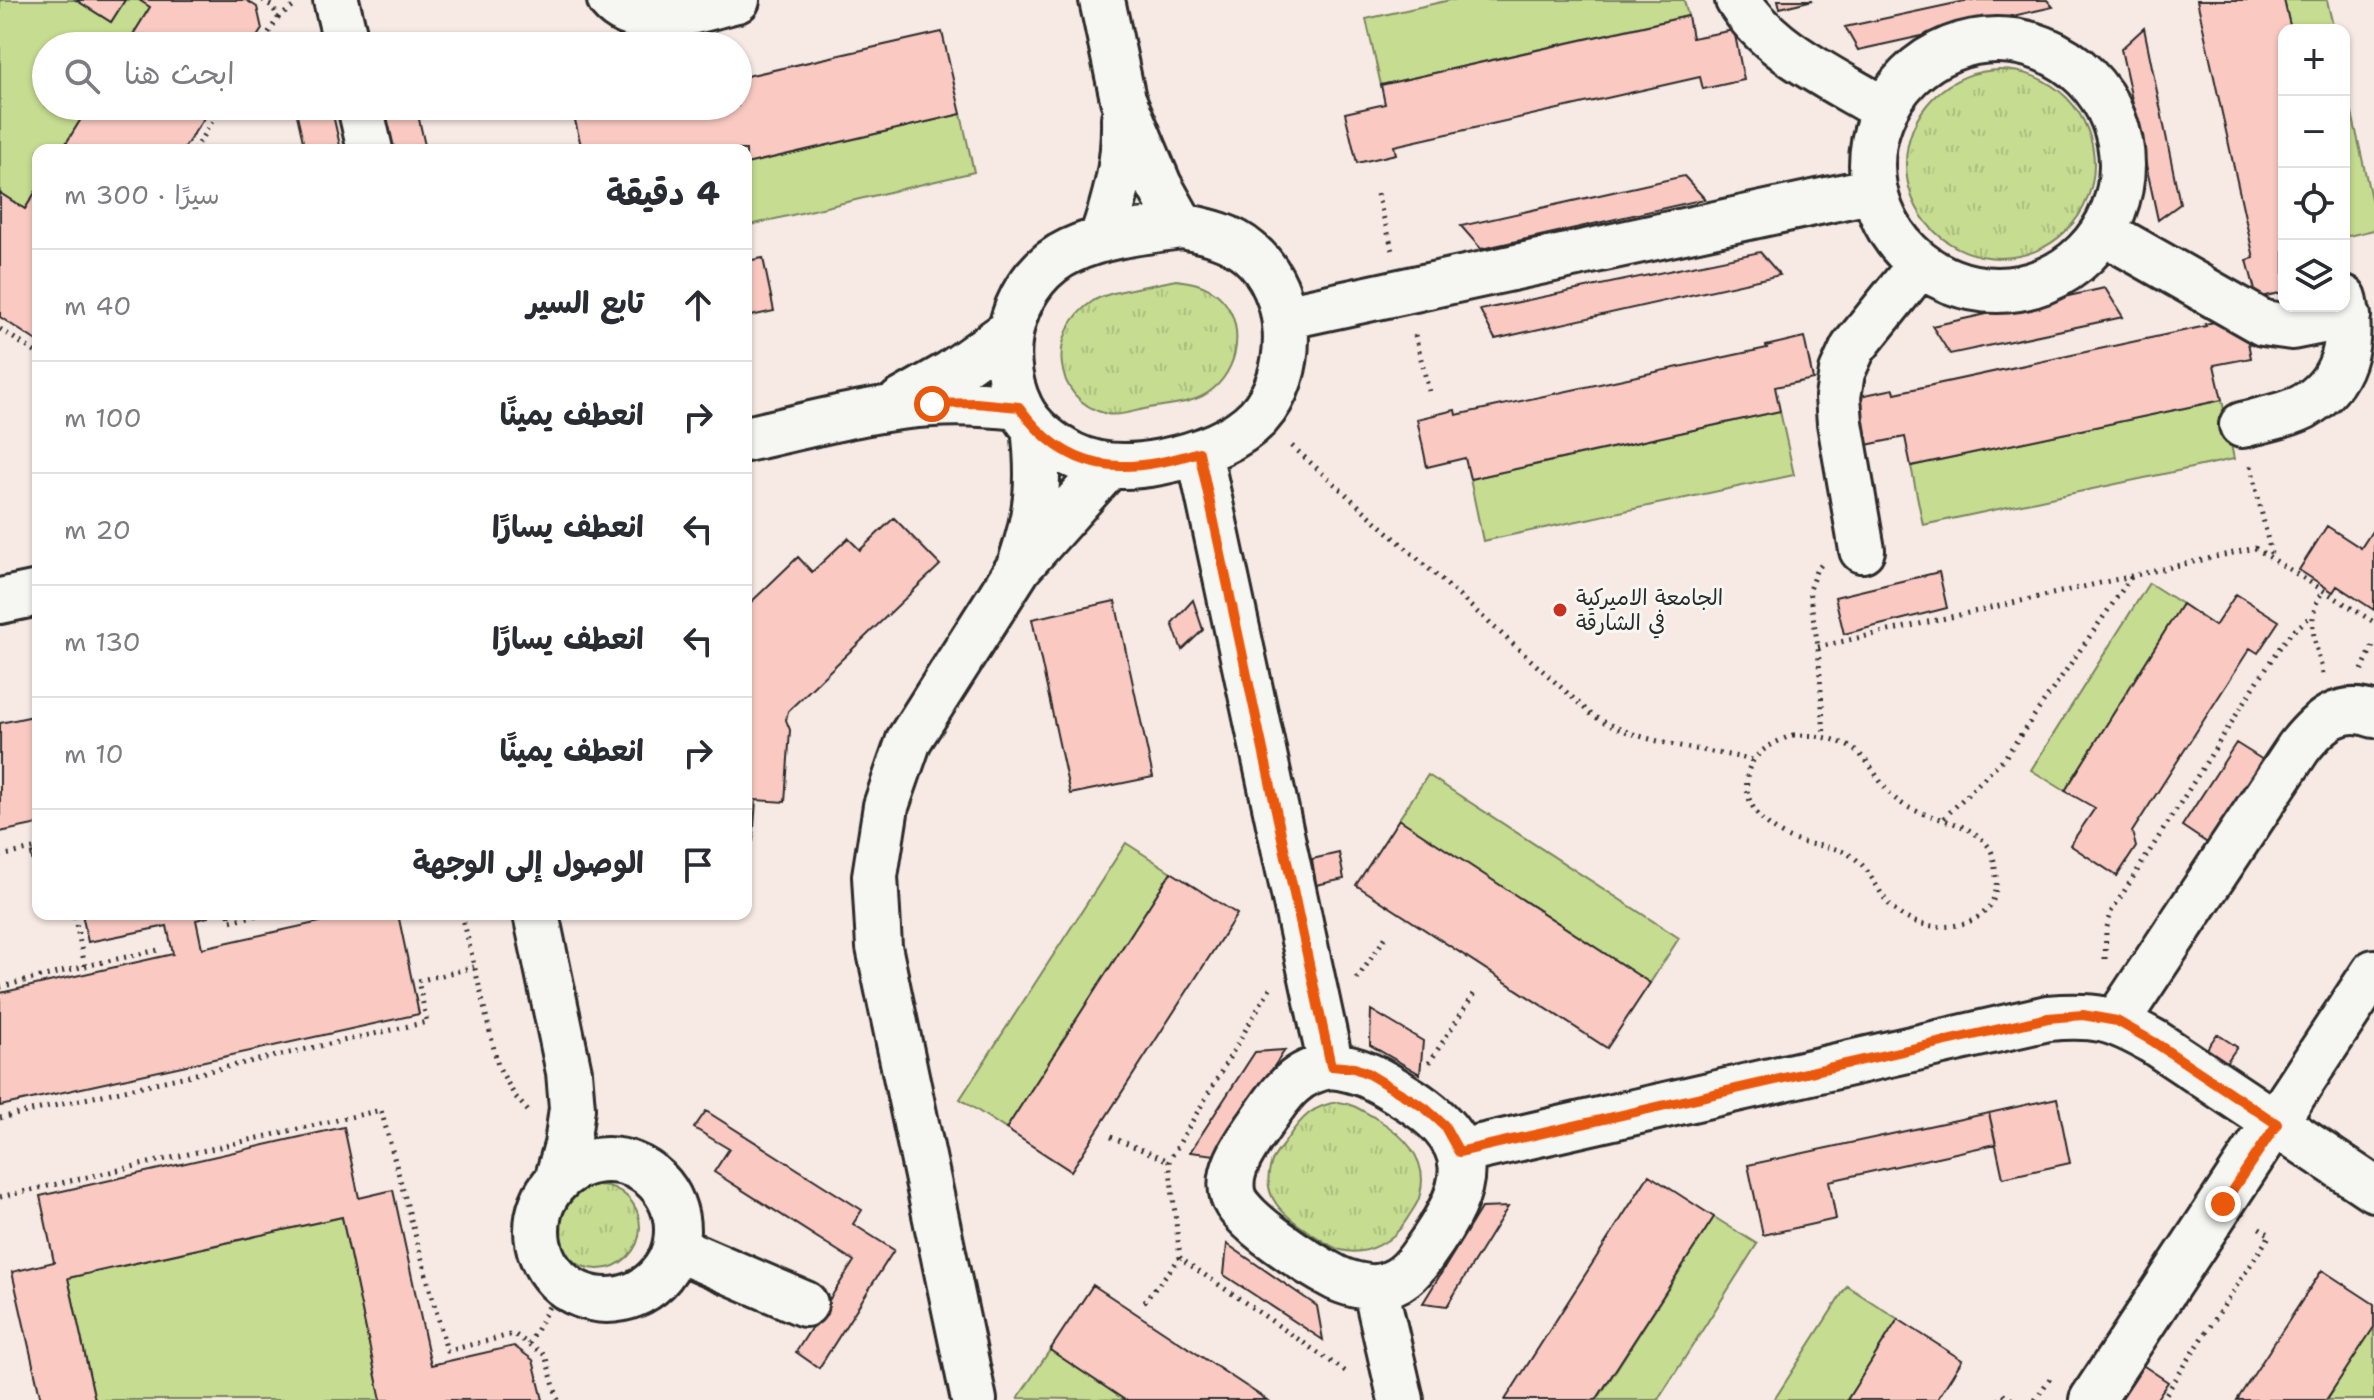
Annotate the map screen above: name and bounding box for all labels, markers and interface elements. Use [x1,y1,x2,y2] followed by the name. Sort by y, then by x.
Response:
[2278,24,2350,312] map controls
[2278,24,2350,96] button: +
[32,32,752,120] search box
[124,53,235,94] text: ابحث هنا
[60,54,104,98] icon: search
[2278,96,2350,168] button: −
[2278,168,2350,240] button: locate
[606,170,720,216] text: 4 دقيقة
[64,177,220,212] text: سيرًا · 300 m
[2278,240,2350,312] button: layers
[527,282,644,323] text: تابع السير
[676,283,720,327] icon: ahead
[64,288,132,323] text: 40 m
[914,386,950,422] route start
[500,394,644,435] text: انعطف يمينًا
[676,395,720,439] icon: right
[64,400,142,435] text: 100 m
[492,506,644,547] text: انعطف يسارًا
[676,507,720,551] icon: left
[64,512,131,547] text: 20 m
[1576,583,1723,639] place label: الجامعة الاميركية في الشارقة
[1551,601,1569,619] marker: الجامعة الاميركية في الشارقة
[492,618,644,659] text: انعطف يسارًا
[676,619,720,663] icon: left
[64,624,141,659] text: 130 m
[500,730,644,771] text: انعطف يمينًا
[676,731,720,775] icon: right
[64,736,124,771] text: 10 m
[412,842,644,883] text: الوصول إلى الوجهة
[676,843,720,887] icon: arrive
[2205,1186,2241,1222] route end

